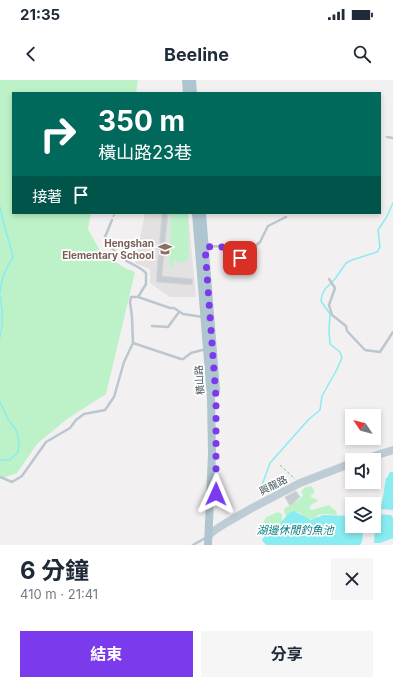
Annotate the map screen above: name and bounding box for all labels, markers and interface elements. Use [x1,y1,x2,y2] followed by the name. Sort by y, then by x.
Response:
[20,5,60,24] text: 21:35
[20,43,42,65] icon: back
[351,43,373,65] icon: search
[164,44,229,65] text: Beeline
[98,104,185,138] text: 350 m
[32,108,84,160] icon: right
[98,142,192,163] text: 橫山路23巷
[70,184,92,206] icon: arrive
[32,187,62,206] text: 接著
[62,237,154,262] place label: Hengshan Elementary School
[157,241,173,257] school or university icon: Hengshan Elementary School
[223,241,257,275] pin
[229,247,251,269] icon: arrive
[192,365,206,395] street label: 橫山路
[345,409,381,445] north arrow
[345,409,381,533] map controls
[345,453,381,489] button: sound
[195,473,237,515] position arrow
[257,473,289,497] street label: 興龍路
[345,497,381,533] button: layers
[257,523,334,537] water label: 湖邊休閒釣魚池
[20,556,89,585] text: 6 分鐘
[331,558,373,600] button: close
[20,586,98,602] text: 410 m · 21:41
[20,631,193,677] button: 結束
[201,631,373,677] button: 分享

